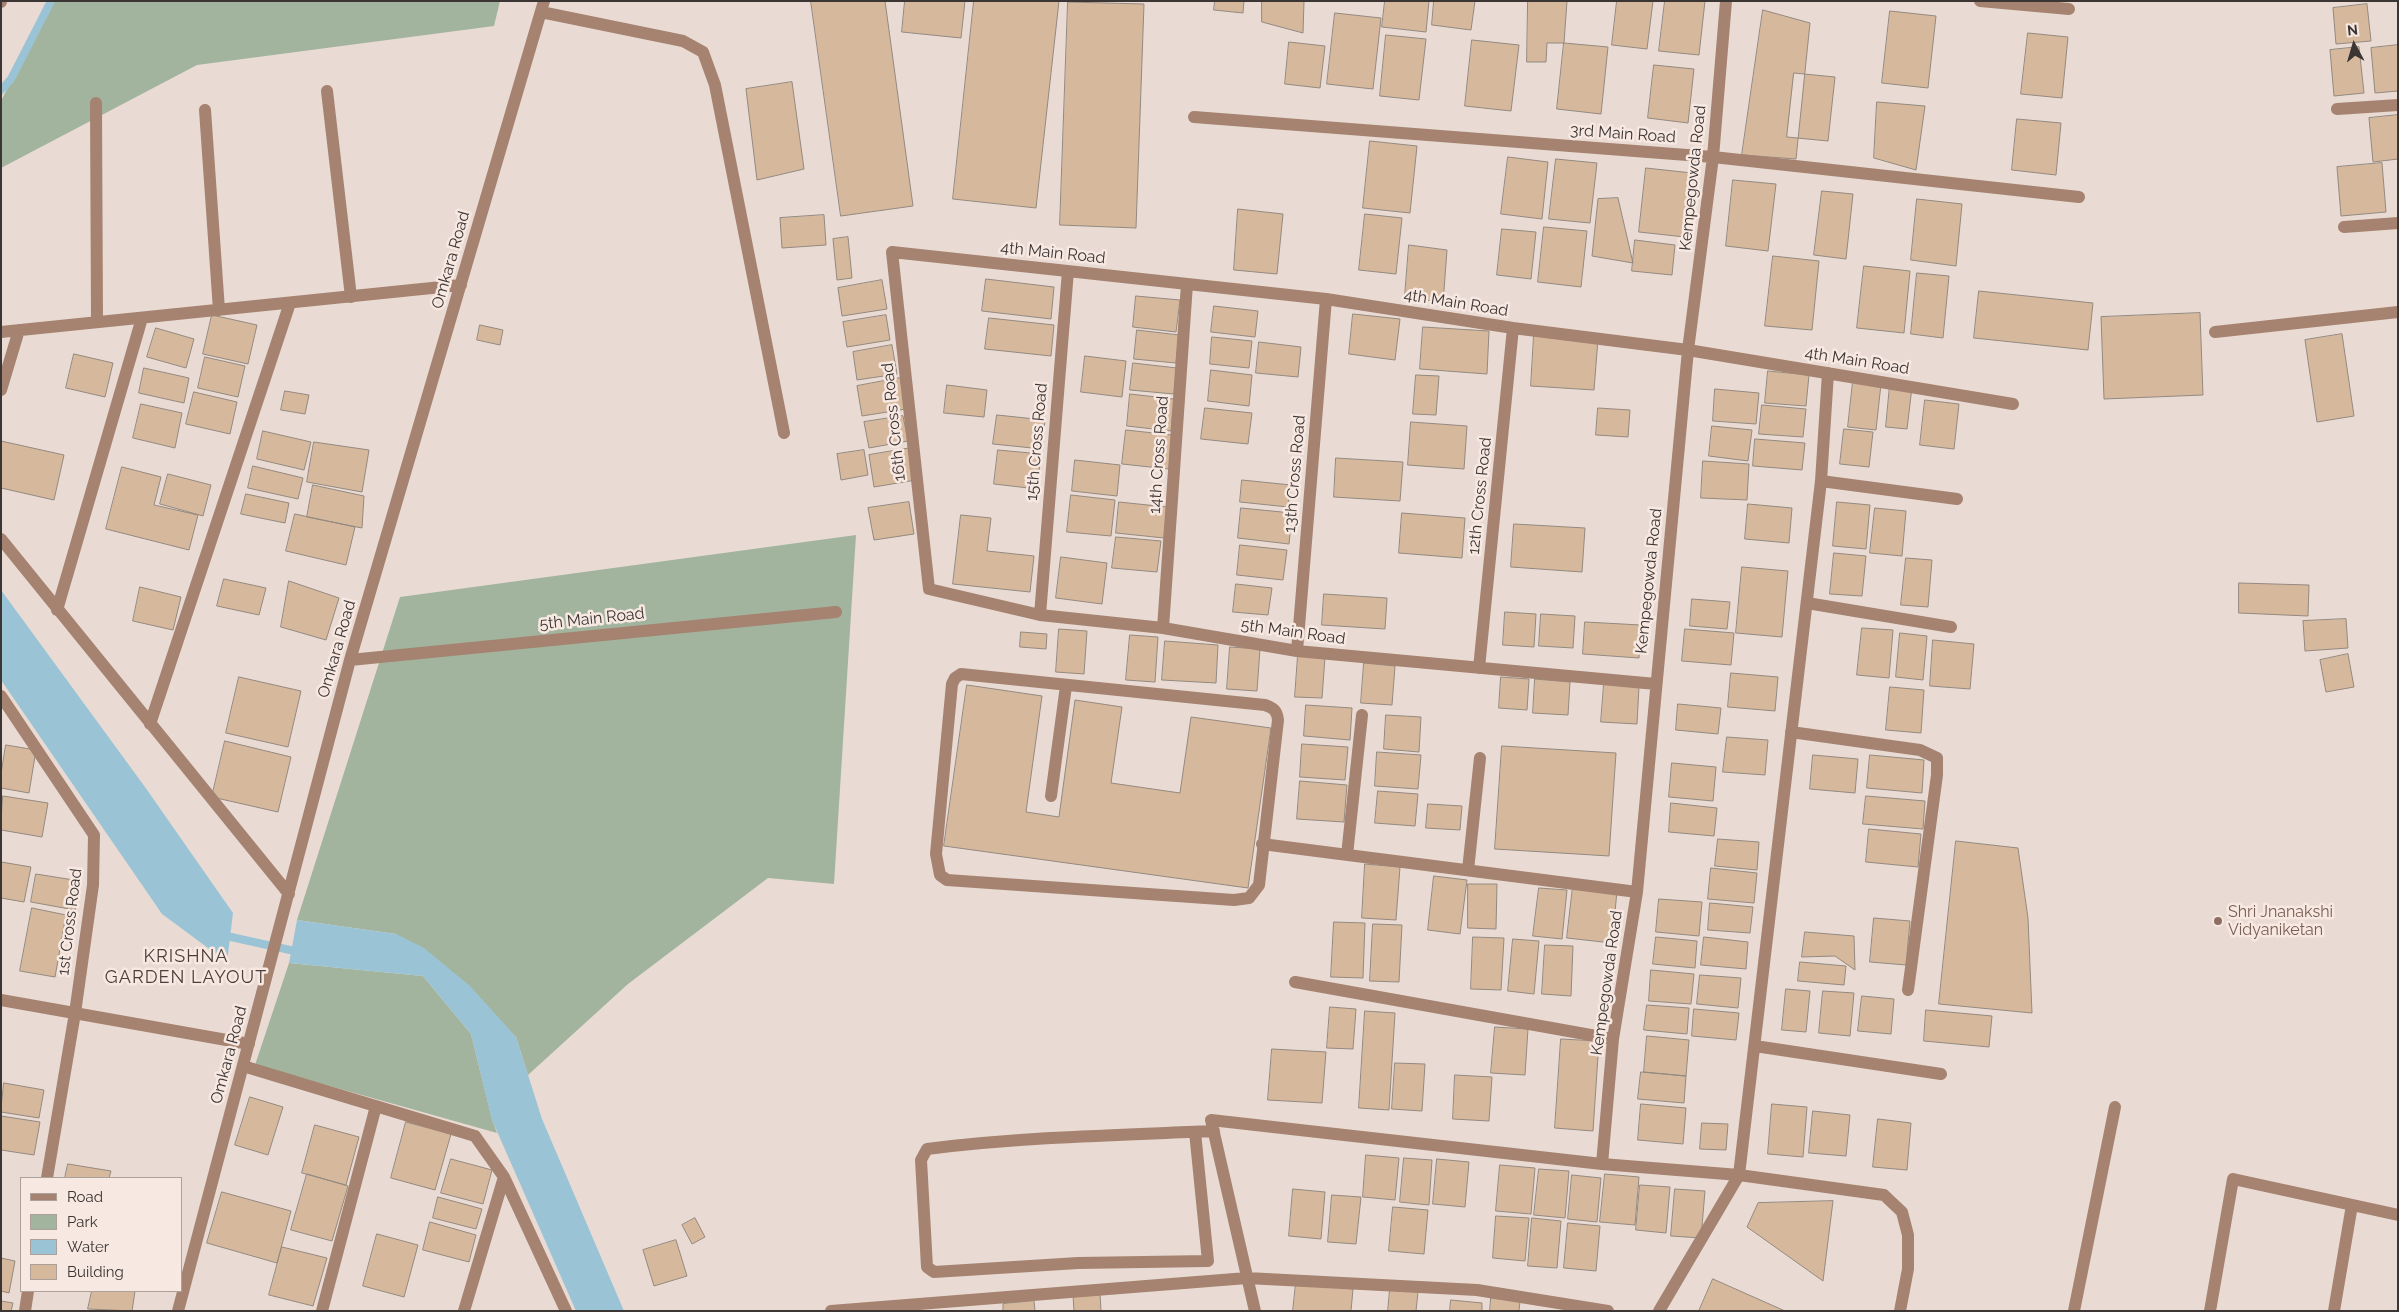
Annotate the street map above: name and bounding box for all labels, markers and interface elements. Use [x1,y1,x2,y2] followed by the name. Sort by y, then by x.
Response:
[2329,20,2379,70] north arrow
[2346,22,2359,39] text: N
[1676,104,1710,252] street label: Kempegowda Road
[1570,121,1676,147] street label: 3rd Main Road
[428,209,474,311] street label: Omkara Road
[1000,238,1106,268] street label: 4th Main Road
[1402,285,1510,321] street label: 4th Main Road
[1803,343,1911,379] street label: 4th Main Road
[878,362,910,482] street label: 16th Cross Road
[1022,382,1052,502] street label: 15th Cross Road
[1145,395,1173,515] street label: 14th Cross Road
[1280,414,1310,534] street label: 13th Cross Road
[1464,436,1496,556] street label: 12th Cross Road
[1632,507,1666,655] street label: Kempegowda Road
[314,598,360,700] street label: Omkara Road
[539,604,645,634] street label: 5th Main Road
[1239,615,1347,649] street label: 5th Main Road
[54,867,86,977] street label: 1st Cross Road
[2228,902,2333,940] place label: Shri Jnanakshi Vidyaniketan
[1587,909,1627,1057] street label: Kempegowda Road
[2212,915,2224,927] marker: Shri Jnanakshi Vidyaniketan
[103,946,269,989] district label: KRISHNA GARDEN LAYOUT
[207,1004,251,1106] street label: Omkara Road
[20,1177,182,1292] legend
[67,1188,103,1206] text: Road
[67,1213,98,1231] text: Park
[67,1238,109,1256] text: Water
[67,1263,124,1281] text: Building

